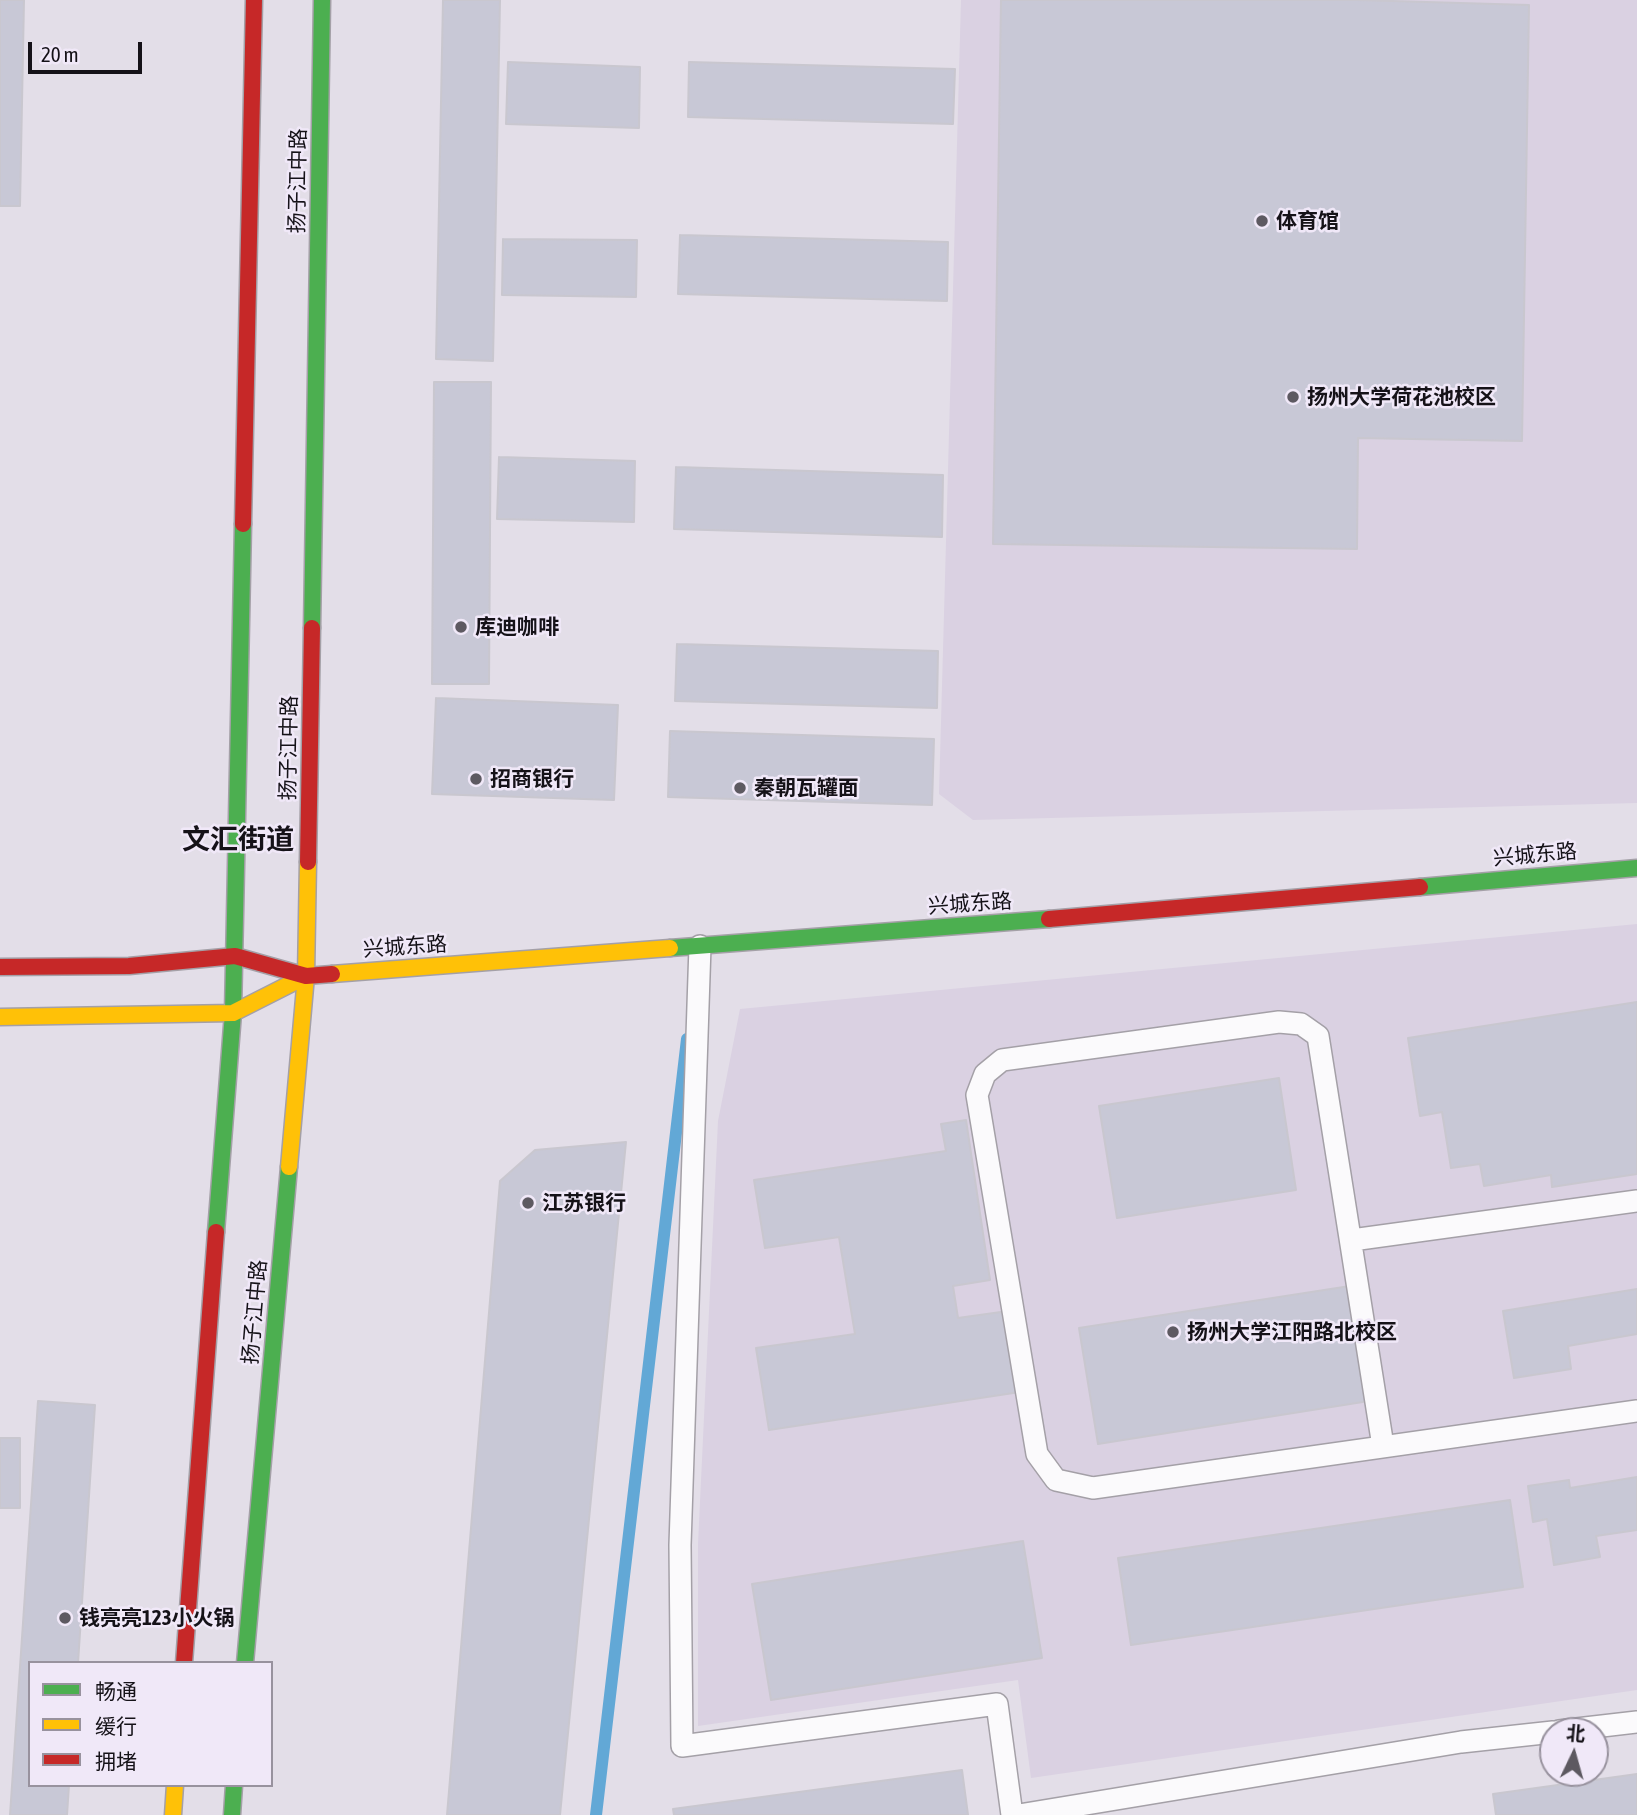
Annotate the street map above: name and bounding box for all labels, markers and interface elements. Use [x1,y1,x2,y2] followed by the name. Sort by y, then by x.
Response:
[32,28,145,72] scale bar
[41,42,79,66] text: 20 m
[284,128,312,234] street label: 扬子江中路
[1276,208,1339,234] place label: 体育馆
[1254,213,1270,229] marker: 体育馆
[1307,384,1496,410] place label: 扬州大学荷花池校区
[1285,389,1301,405] marker: 扬州大学荷花池校区
[475,614,559,640] place label: 库迪咖啡
[453,619,469,635] marker: 库迪咖啡
[275,695,303,801] street label: 扬子江中路
[490,766,574,792] place label: 招商银行
[468,771,484,787] marker: 招商银行
[754,775,859,801] place label: 秦朝瓦罐面
[732,780,748,796] marker: 秦朝瓦罐面
[182,823,294,857] district label: 文汇街道
[1492,839,1578,871] street label: 兴城东路
[927,889,1013,919] street label: 兴城东路
[362,932,448,962] street label: 兴城东路
[542,1190,626,1216] place label: 江苏银行
[520,1195,536,1211] marker: 江苏银行
[238,1259,272,1365] street label: 扬子江中路
[1187,1319,1397,1345] place label: 扬州大学江阳路北校区
[1165,1324,1181,1340] marker: 扬州大学江阳路北校区
[79,1605,235,1631] place label: 钱亮亮123小火锅
[57,1610,73,1626] marker: 钱亮亮123小火锅
[28,1661,273,1787] legend
[95,1679,137,1703] text: 畅通
[95,1714,137,1738] text: 缓行
[1539,1717,1609,1787] north arrow
[1565,1721,1586,1745] text: 北
[95,1749,137,1773] text: 拥堵

